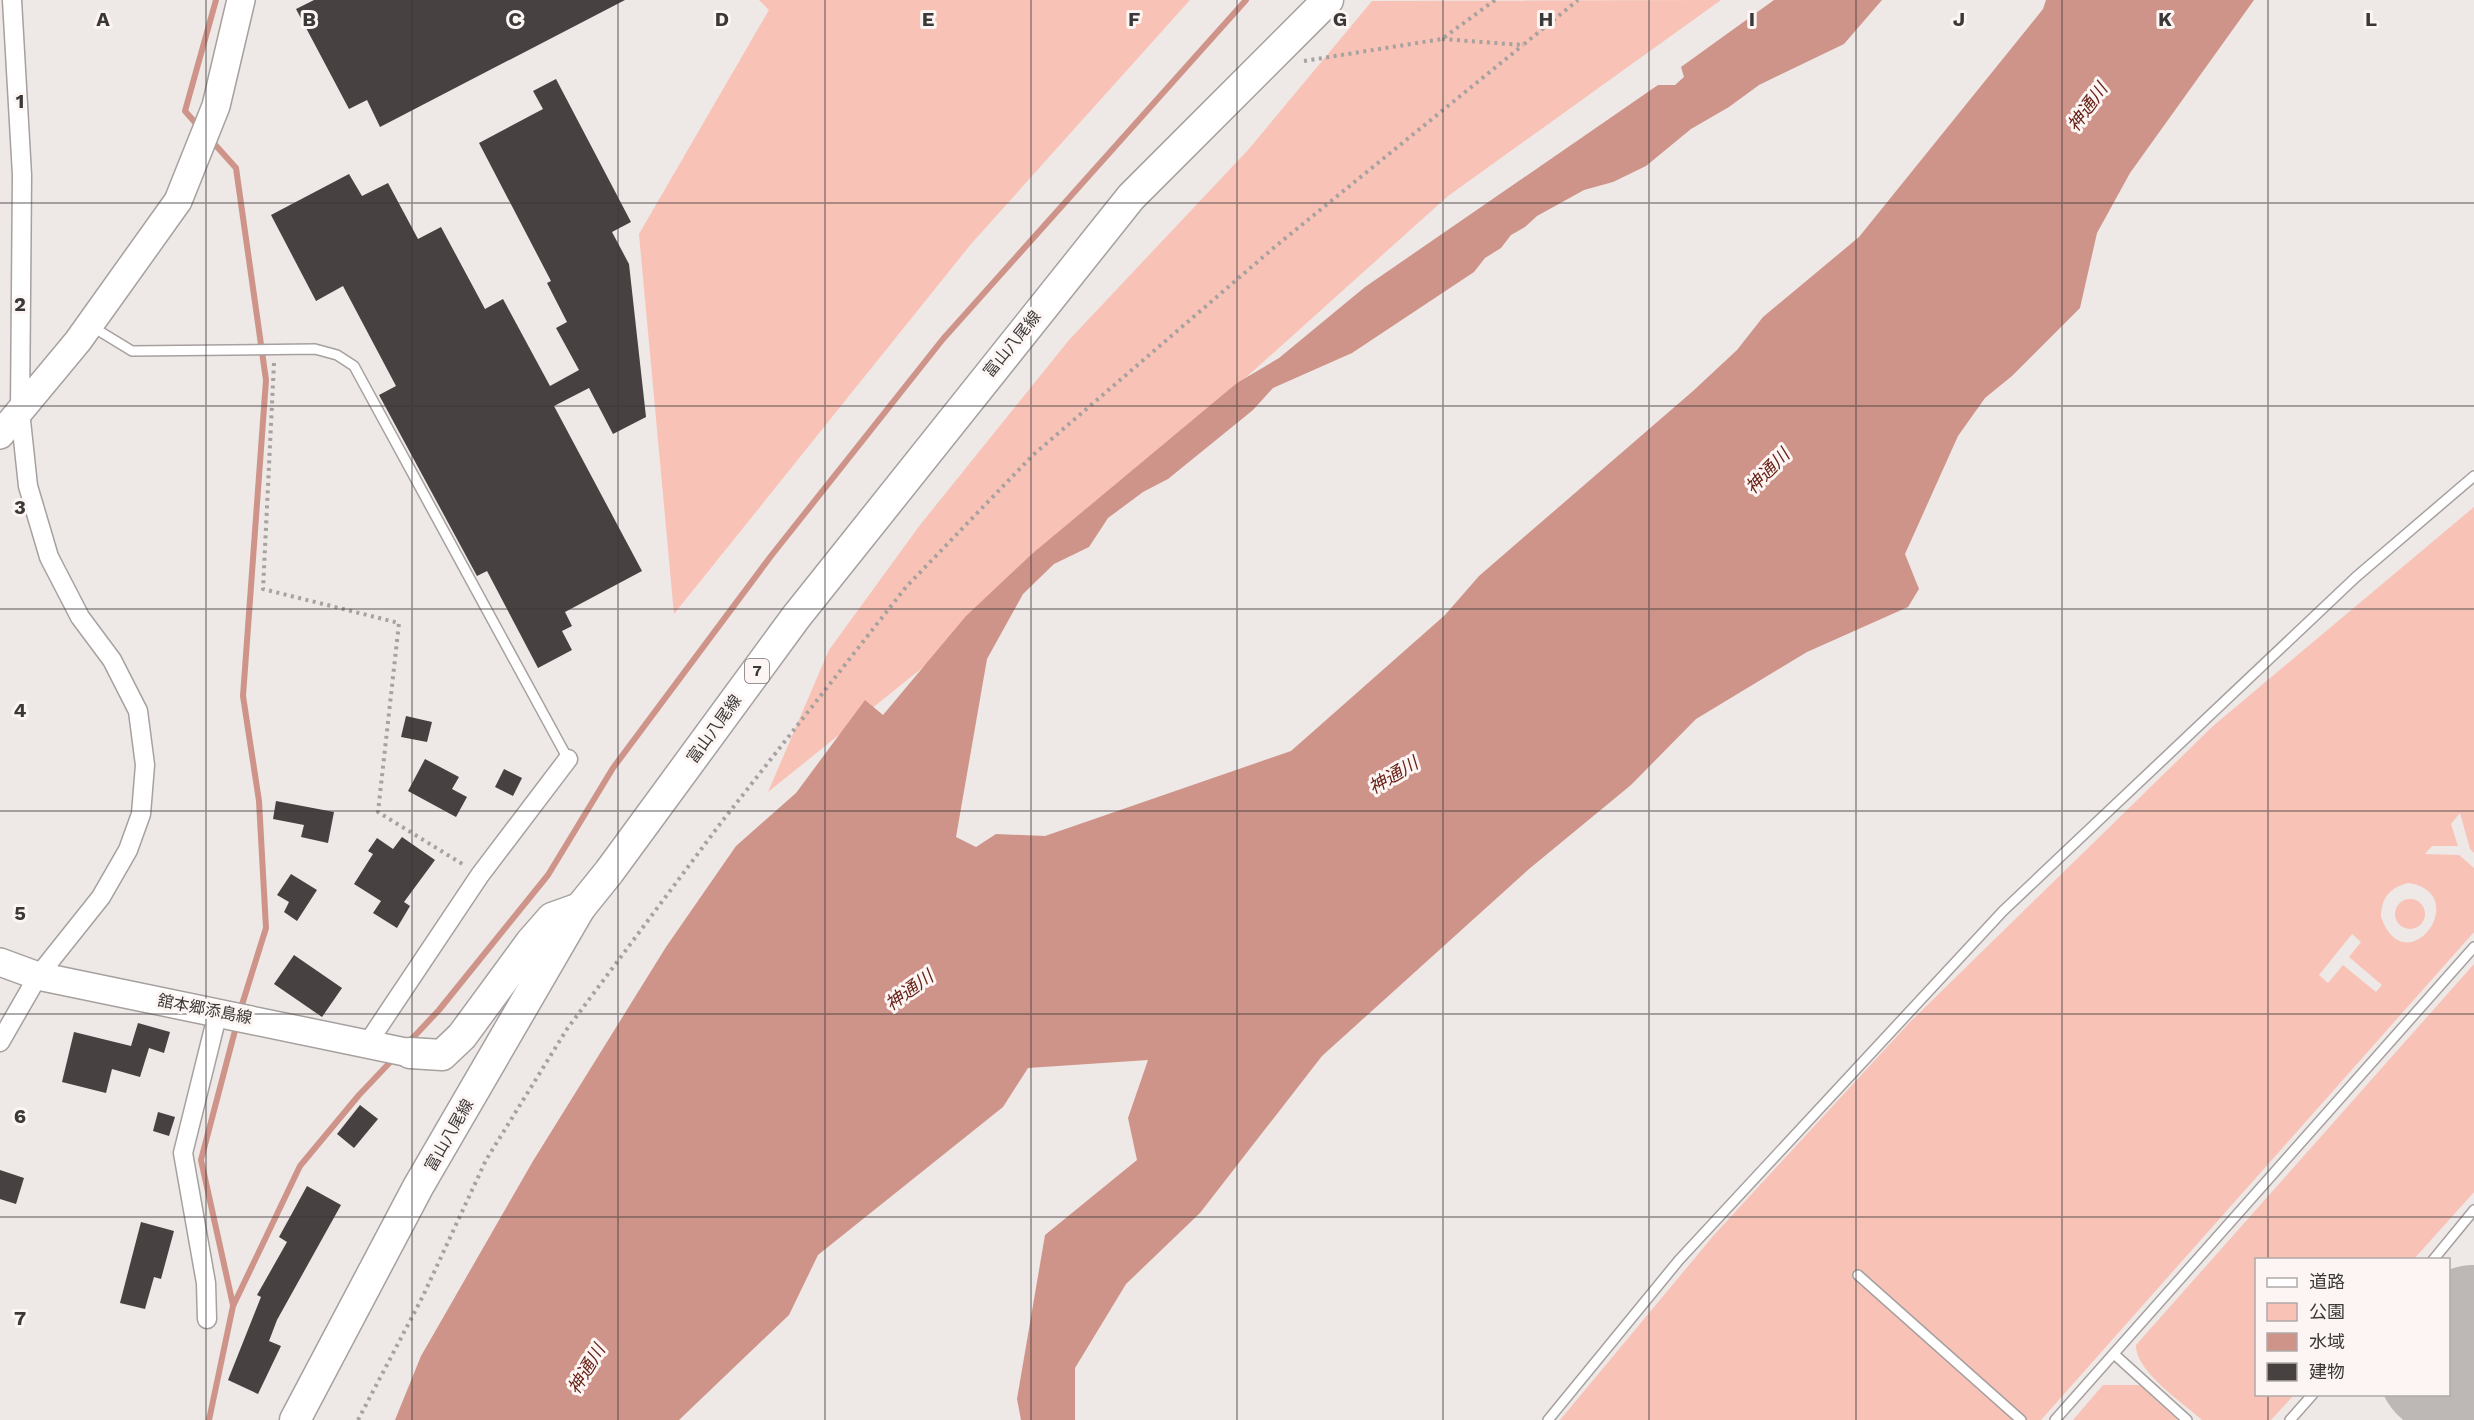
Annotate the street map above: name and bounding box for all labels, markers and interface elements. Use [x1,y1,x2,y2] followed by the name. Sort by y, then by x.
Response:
[96,7,110,31] text: A
[302,7,316,31] text: B
[508,7,522,31] text: C
[715,7,729,31] text: D
[922,7,934,31] text: E
[1128,7,1140,31] text: F
[1333,7,1347,31] text: G
[1539,7,1553,31] text: H
[1749,7,1755,31] text: I
[1953,7,1965,31] text: J
[2158,7,2172,31] text: K
[2365,7,2377,31] text: L
[2063,77,2113,135] water label: 神通川
[16,89,24,113] text: 1
[14,292,26,316] text: 2
[979,307,1045,381] street label: 富山八尾線
[1741,443,1795,498] water label: 神通川
[14,495,26,519] text: 3
[745,659,769,683] road number: 7
[683,691,745,767] street label: 富山八尾線
[14,698,27,722] text: 4
[1364,751,1423,798] water label: 神通川
[14,901,26,925] text: 5
[881,964,939,1014] water label: 神通川
[156,991,254,1027] street label: 舘本郷添島線
[421,1096,477,1174] street label: 富山八尾線
[14,1104,26,1128] text: 6
[2255,1258,2450,1396] legend
[2309,1271,2345,1292] text: 道路
[2309,1301,2345,1322] text: 公園
[14,1306,26,1330] text: 7
[2309,1331,2345,1352] text: 水域
[563,1339,610,1398] water label: 神通川
[2309,1361,2345,1382] text: 建物

